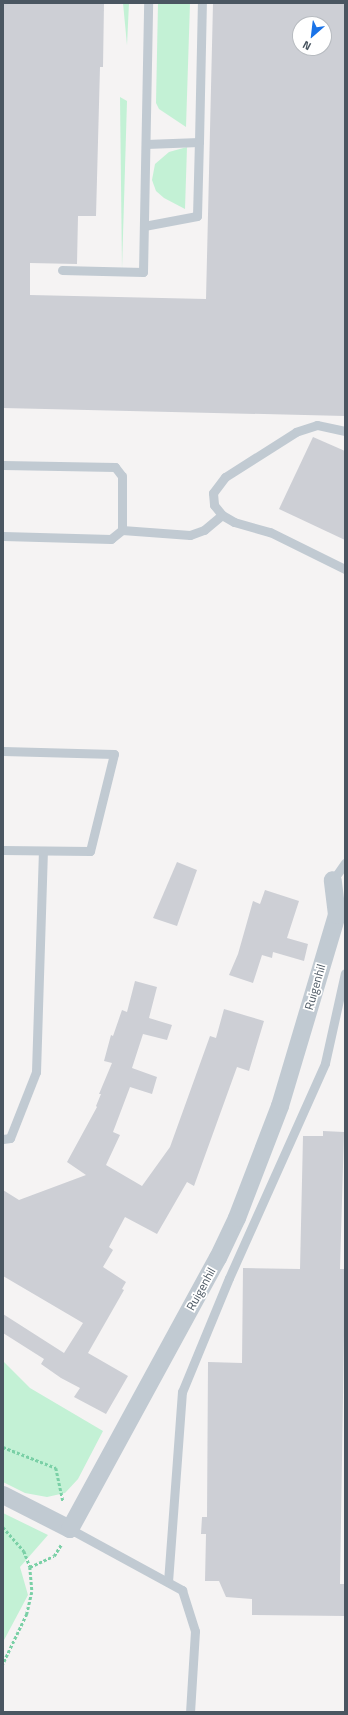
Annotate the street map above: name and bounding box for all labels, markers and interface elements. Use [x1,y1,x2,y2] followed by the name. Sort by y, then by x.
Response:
[292,16,332,56] north arrow
[300,37,314,55] text: N
[302,962,328,1012] street label: Ruigenhil
[183,1265,219,1313] street label: Ruigenhil

